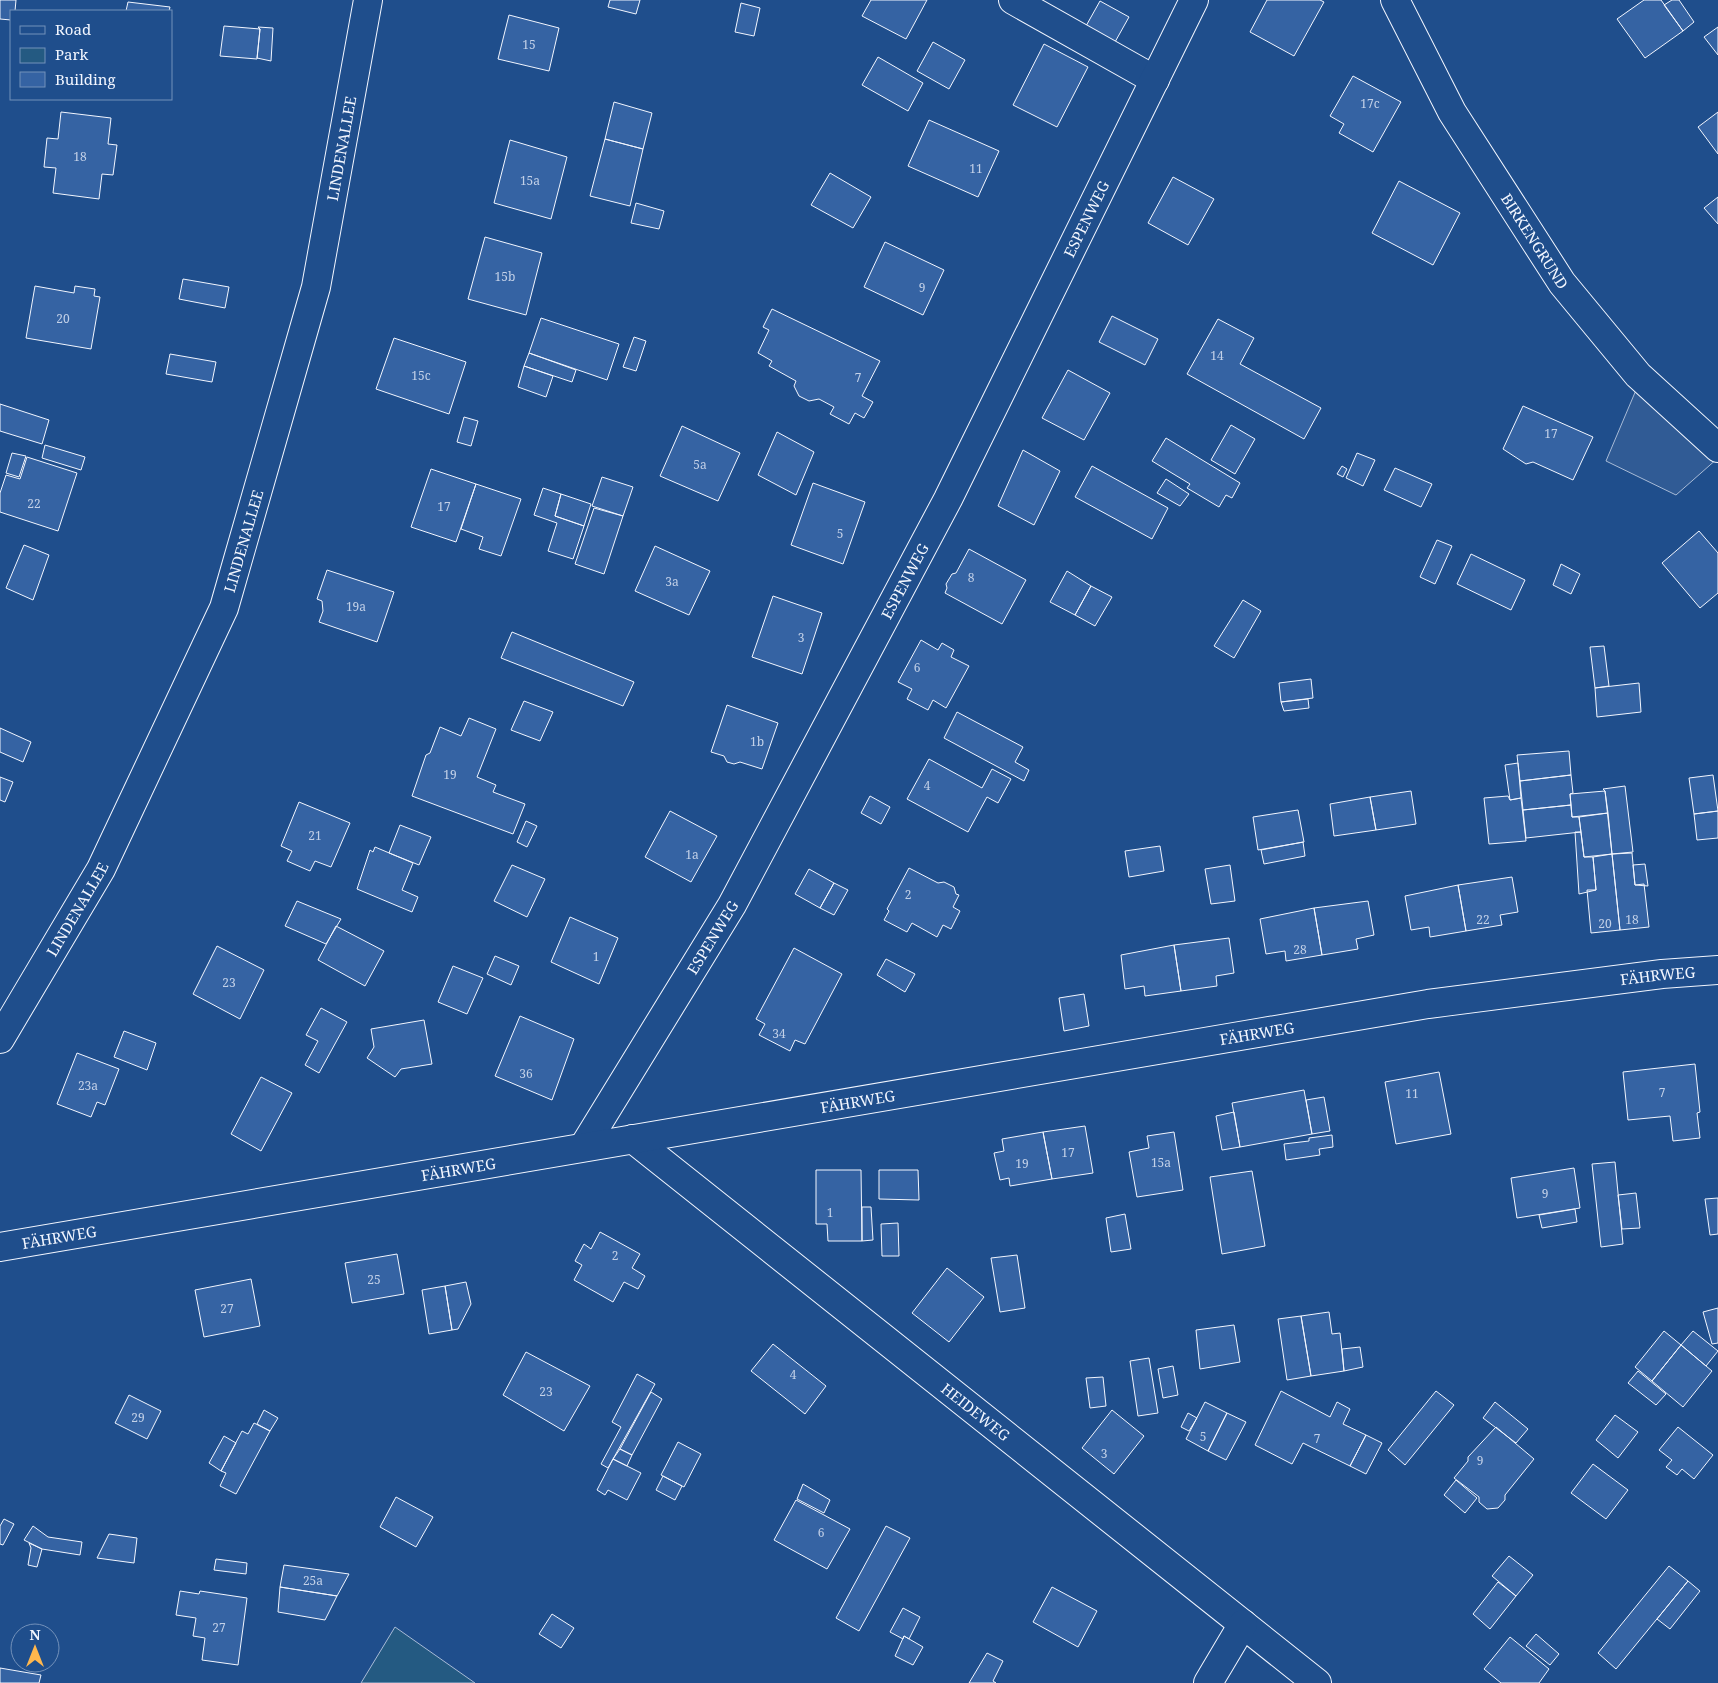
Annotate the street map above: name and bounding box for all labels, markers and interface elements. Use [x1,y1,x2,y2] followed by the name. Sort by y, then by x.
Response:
[10,10,172,100] legend
[55,19,91,39] text: Road
[522,36,536,53] house number: 15
[55,44,89,64] text: Park
[55,69,116,89] text: Building
[322,94,360,202] street label: LINDENALLEE
[1360,95,1380,112] house number: 17c
[73,148,87,165] house number: 18
[969,160,983,177] house number: 11
[520,172,540,189] house number: 15a
[1059,177,1114,261] street label: ESPENWEG
[1497,189,1573,293] street label: BIRKENGRUND
[495,268,515,285] house number: 15b
[919,279,925,296] house number: 9
[56,310,70,327] house number: 20
[1210,347,1224,364] house number: 14
[411,367,431,384] house number: 15c
[855,369,862,386] house number: 7
[1544,425,1558,442] house number: 17
[693,456,707,473] house number: 5a
[219,487,267,595] street label: LINDENALLEE
[27,495,41,512] house number: 22
[437,498,451,515] house number: 17
[837,525,843,542] house number: 5
[876,539,933,622] street label: ESPENWEG
[968,569,975,586] house number: 8
[665,573,679,590] house number: 3a
[346,598,366,615] house number: 19a
[798,629,805,646] house number: 3
[914,659,921,676] house number: 6
[750,733,764,750] house number: 1b
[443,766,457,783] house number: 19
[924,777,931,794] house number: 4
[308,827,322,844] house number: 21
[685,846,699,863] house number: 1a
[41,859,113,960] street label: LINDENALLEE
[905,886,911,903] house number: 2
[682,896,743,978] street label: ESPENWEG
[1476,911,1490,928] house number: 22
[1625,911,1639,928] house number: 18
[1598,915,1612,932] house number: 20
[1293,941,1307,958] house number: 28
[593,948,599,965] house number: 1
[1619,962,1696,989] street label: FÄHRWEG
[222,974,236,991] house number: 23
[1218,1017,1296,1049] street label: FÄHRWEG
[772,1025,786,1042] house number: 34
[519,1065,533,1082] house number: 36
[78,1077,98,1094] house number: 23a
[1659,1084,1666,1101] house number: 7
[819,1085,897,1117] street label: FÄHRWEG
[1405,1085,1419,1102] house number: 11
[1061,1144,1075,1161] house number: 17
[420,1153,498,1185] street label: FÄHRWEG
[1151,1154,1171,1171] house number: 15a
[1015,1155,1029,1172] house number: 19
[1542,1185,1548,1202] house number: 9
[827,1204,833,1221] house number: 1
[20,1221,98,1253] street label: FÄHRWEG
[612,1247,618,1264] house number: 2
[367,1271,381,1288] house number: 25
[220,1300,234,1317] house number: 27
[790,1366,797,1383] house number: 4
[937,1378,1015,1445] street label: HEIDEWEG
[539,1383,553,1400] house number: 23
[131,1409,145,1426] house number: 29
[1200,1428,1206,1445] house number: 5
[1314,1430,1321,1447] house number: 7
[1101,1445,1108,1462] house number: 3
[1477,1452,1483,1469] house number: 9
[818,1524,825,1541] house number: 6
[303,1572,323,1589] house number: 25a
[212,1619,226,1636] house number: 27
[10,1623,60,1673] north arrow
[29,1625,41,1644] text: N

